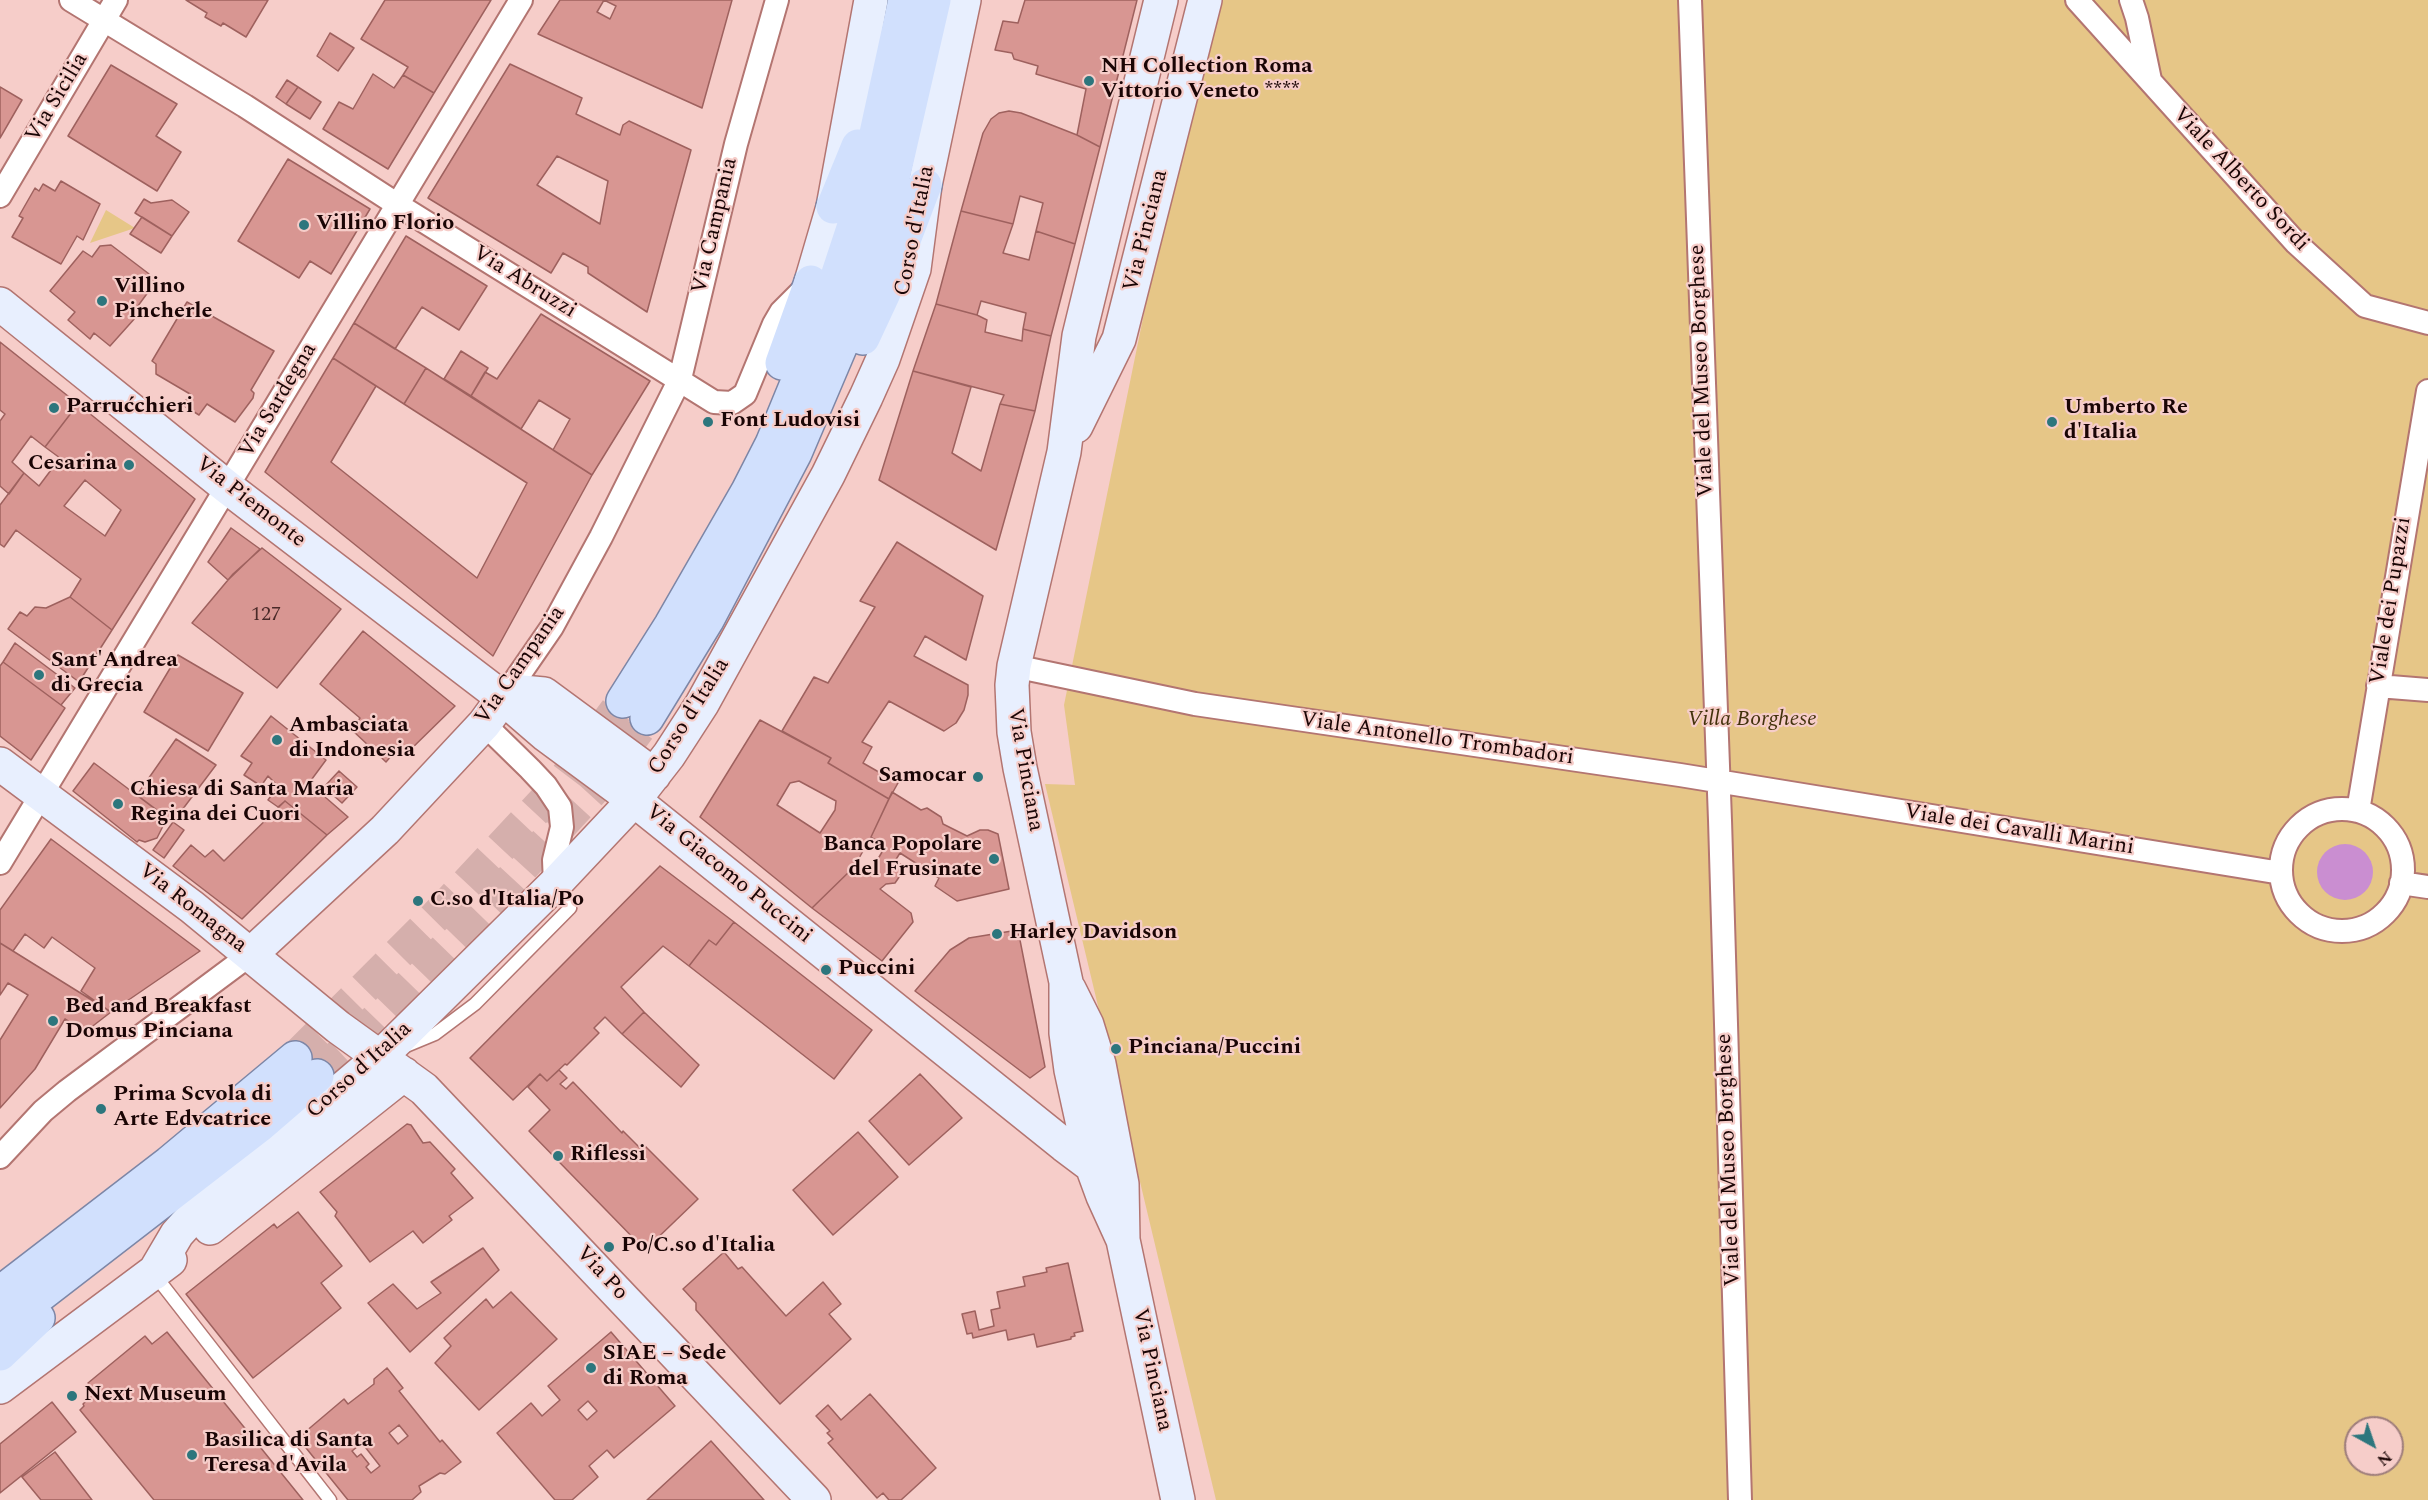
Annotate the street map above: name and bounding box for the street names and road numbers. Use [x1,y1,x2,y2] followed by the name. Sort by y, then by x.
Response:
[21,49,95,147] street label: Via Sicilia
[2166,102,2314,258] street label: Viale Alberto Sordi
[688,155,744,297] street label: Via Campania
[890,163,942,299] street label: Corso d'Italia
[1119,167,1175,295] street label: Via Pinciana
[467,241,581,325] street label: Via Abruzzi
[1685,244,1721,498] street label: Viale del Museo Borghese
[234,339,324,463] street label: Via Sardegna
[189,452,311,554] street label: Via Piemonte
[2366,515,2418,687] street label: Viale dei Pupazzi
[470,602,572,730] street label: Via Campania
[644,654,736,780] street label: Corso d'Italia
[1000,706,1048,834] street label: Via Pinciana
[1299,708,1575,772] street label: Viale Antonello Trombadori
[639,800,817,950] street label: Via Giacomo Puccini
[1902,800,2136,862] street label: Viale dei Cavalli Marini
[132,858,252,960] street label: Via Romagna
[302,1017,418,1125] street label: Corso d'Italia
[1712,1033,1748,1287] street label: Viale del Museo Borghese
[569,1241,633,1307] street label: Via Po
[1125,1306,1177,1434] street label: Via Pinciana

